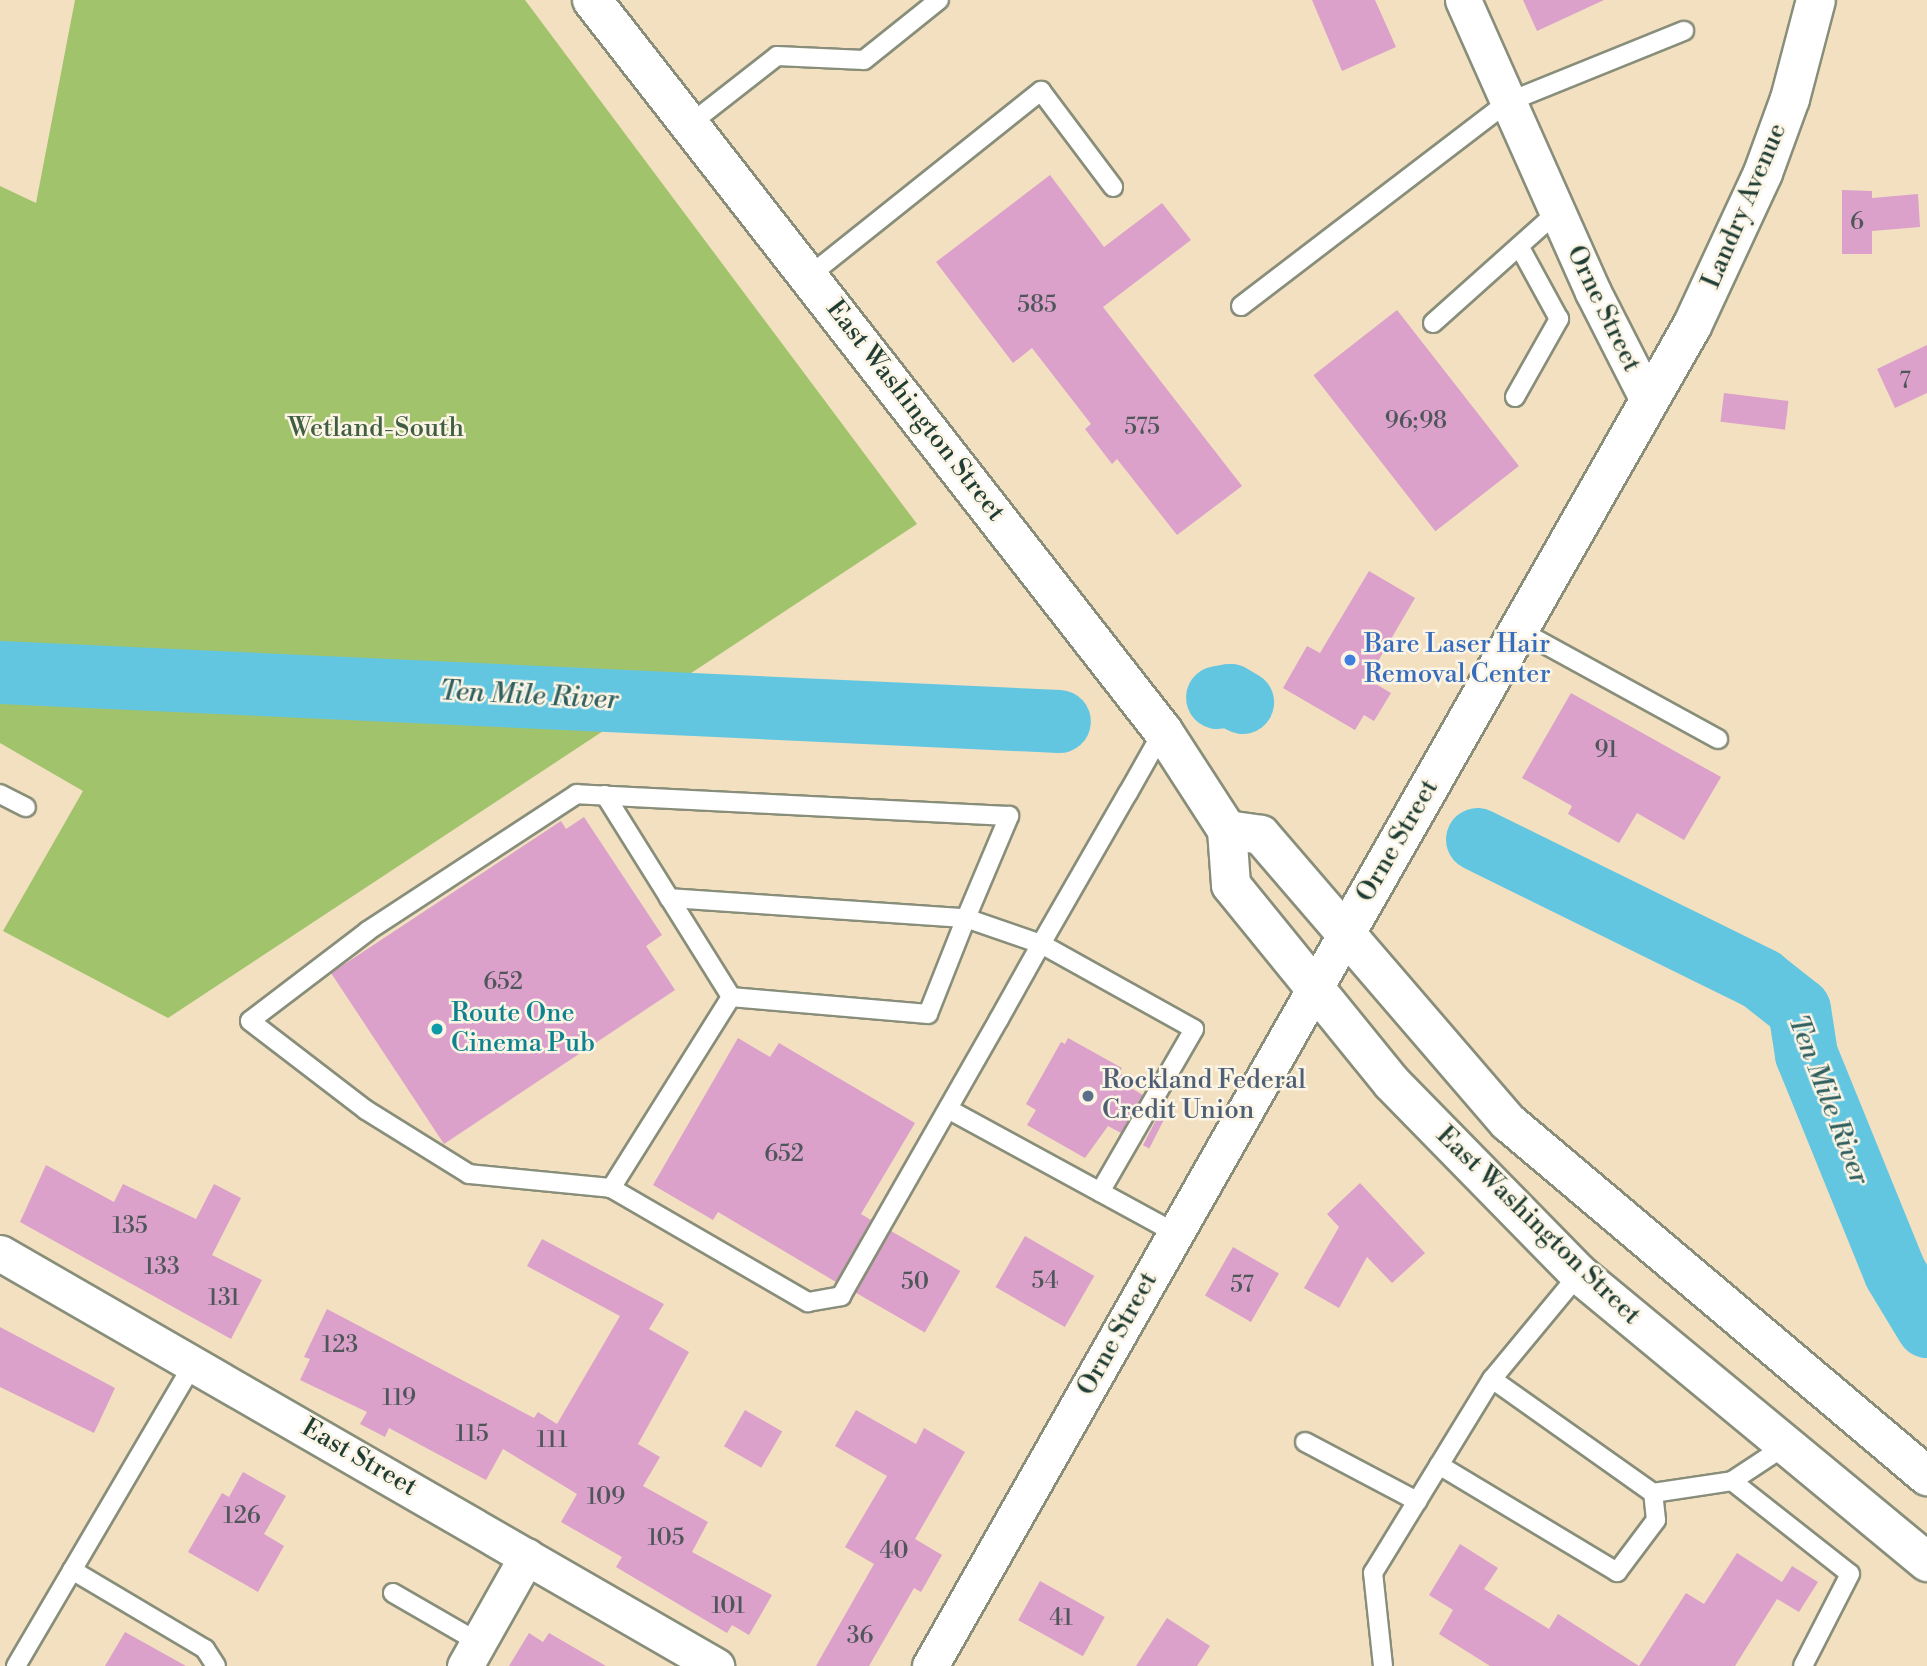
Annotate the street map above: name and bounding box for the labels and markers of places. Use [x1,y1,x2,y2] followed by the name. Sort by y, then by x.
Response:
[1364,629,1551,690] place label: Bare Laser Hair Removal Center
[1342,652,1358,668] marker: Bare Laser Hair Removal Center
[451,998,595,1060] place label: Route One Cinema Pub
[429,1021,445,1037] marker: Route One Cinema Pub
[1102,1065,1306,1126] place label: Rockland Federal Credit Union
[1080,1088,1096,1104] marker: Rockland Federal Credit Union

